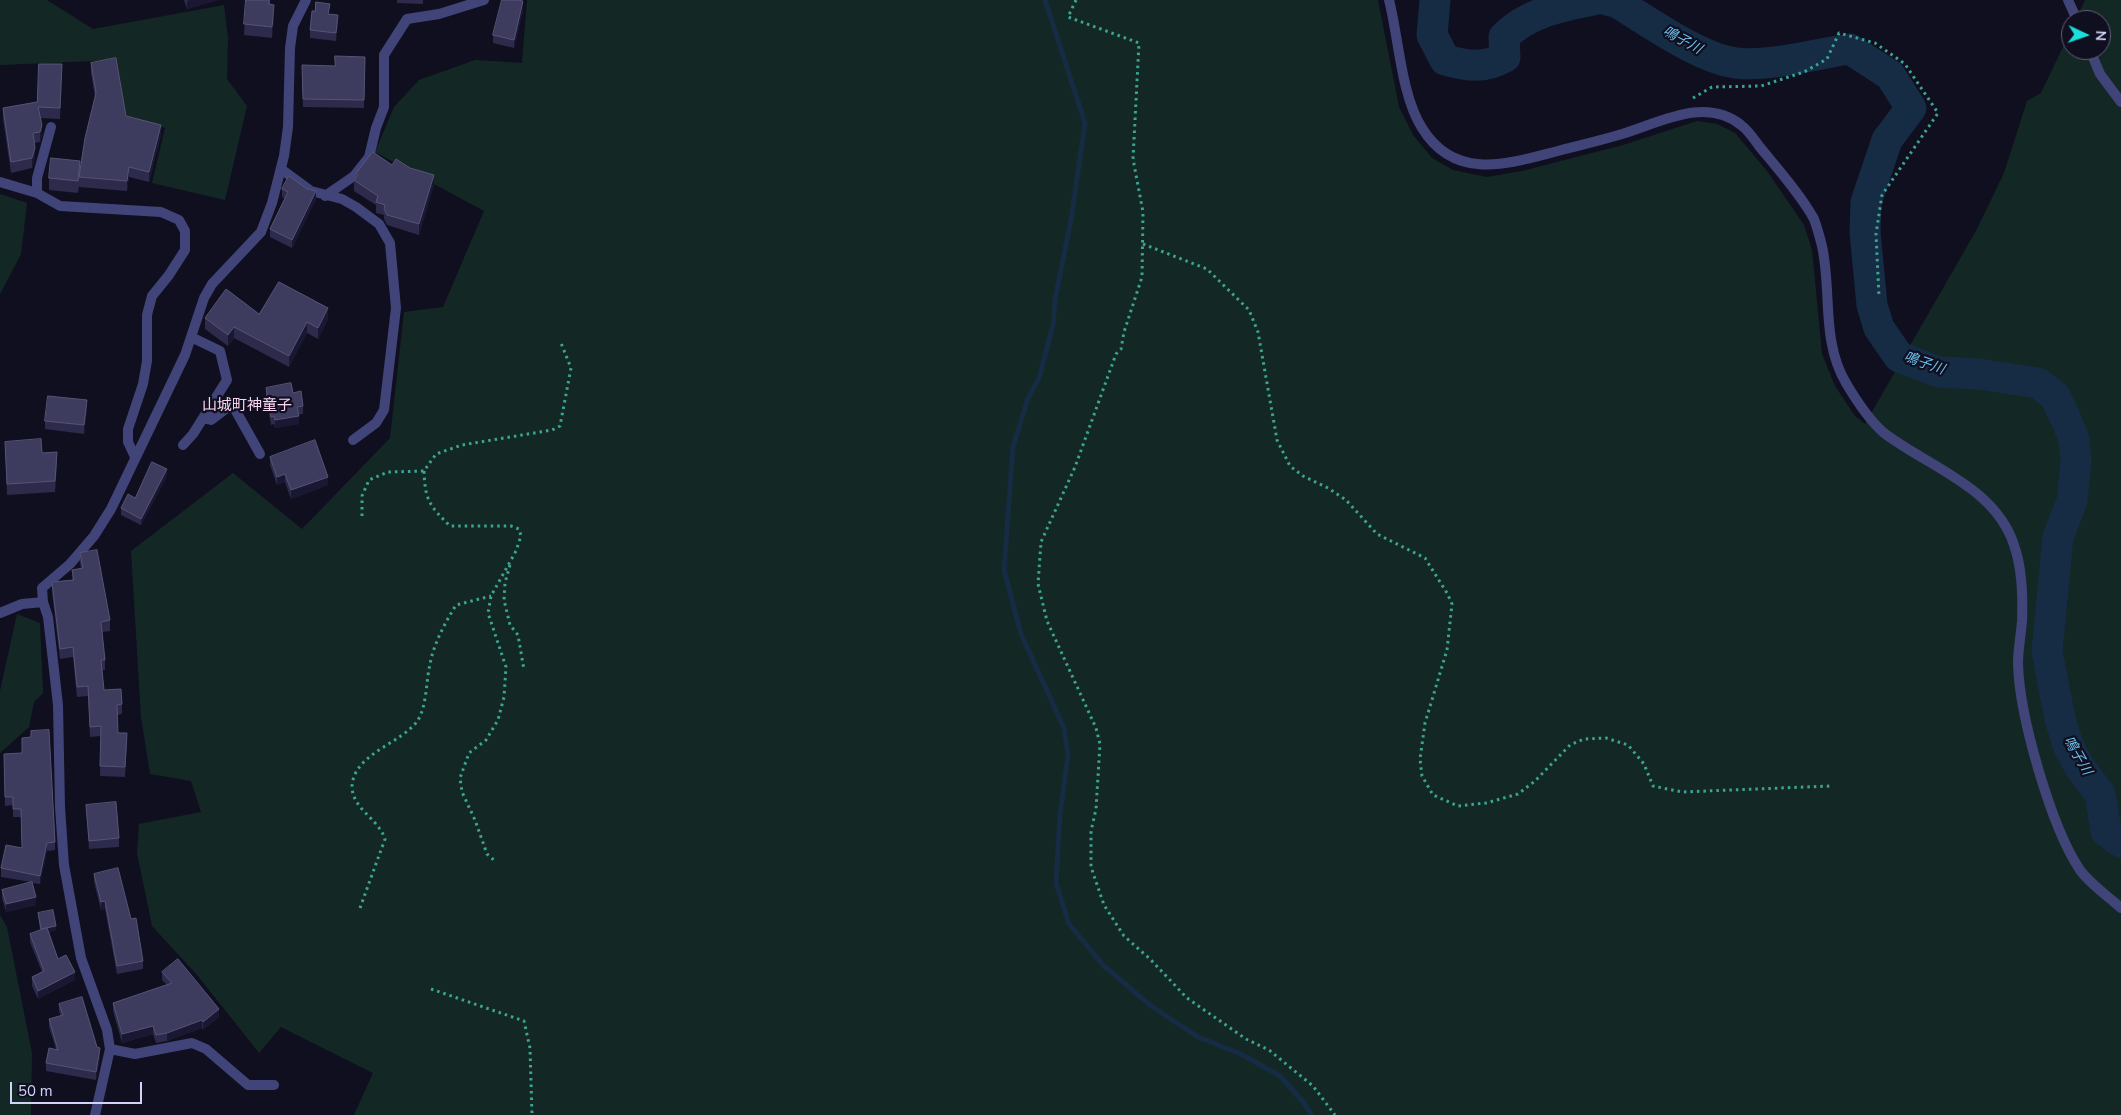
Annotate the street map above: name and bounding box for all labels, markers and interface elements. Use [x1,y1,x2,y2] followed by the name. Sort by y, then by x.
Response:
[2061,10,2111,60] north arrow
[1660,23,1704,59] water label: 鳴子川
[2091,30,2110,41] text: N
[1901,349,1947,379] water label: 鳴子川
[202,397,292,415] district label: 山城町神童子
[2059,734,2095,778] water label: 鳴子川
[12,1072,145,1104] scale bar
[18,1081,53,1101] text: 50 m

